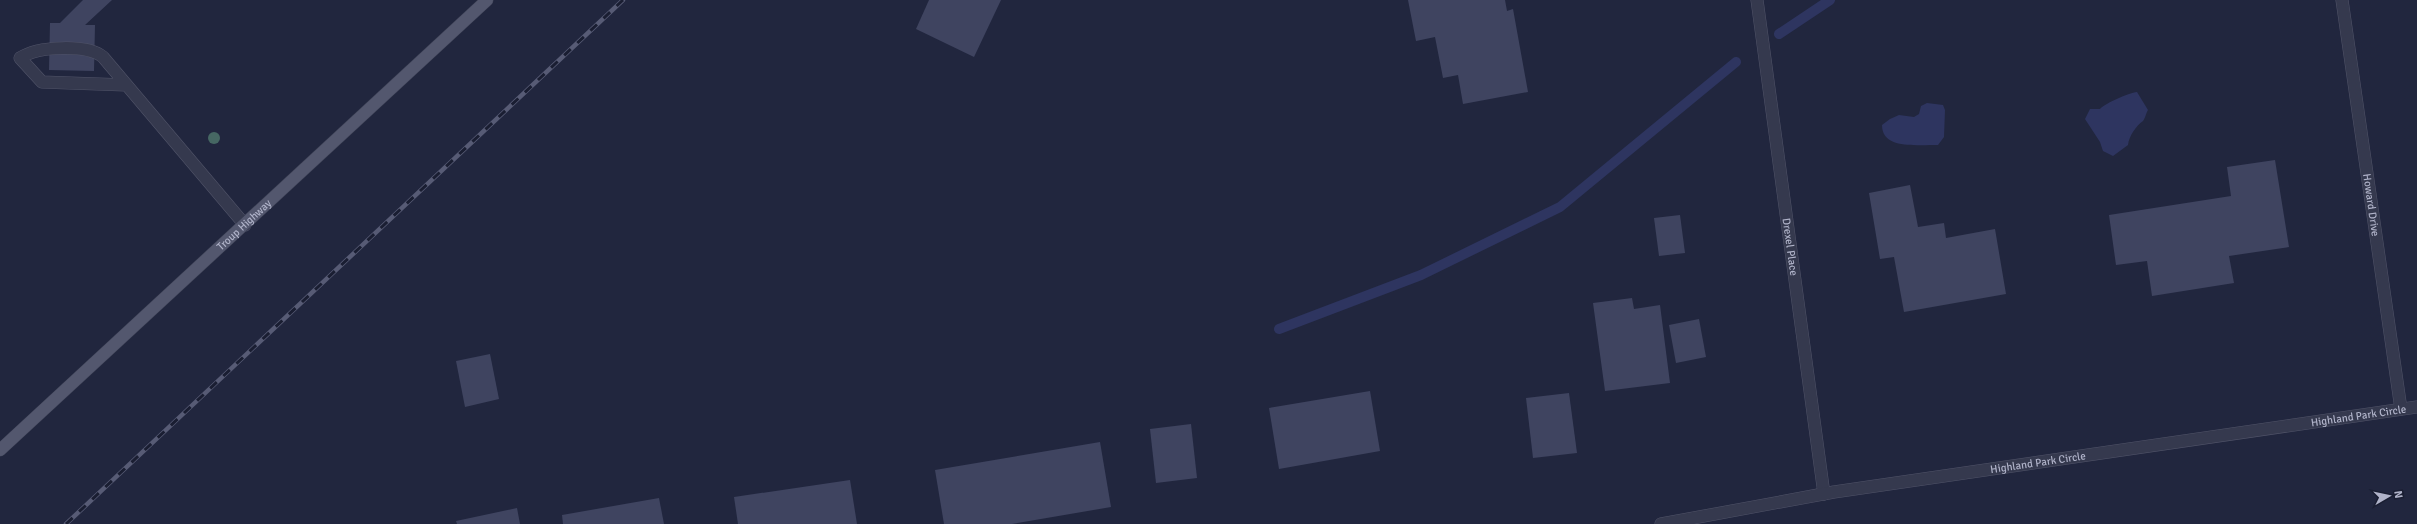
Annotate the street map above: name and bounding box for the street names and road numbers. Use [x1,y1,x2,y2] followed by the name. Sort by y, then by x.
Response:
[2360,173,2382,237] street label: Howard Drive
[214,196,275,253] street label: Troup Highway
[1780,217,1800,277] street label: Drexel Place
[2310,403,2407,429] street label: Highland Park Circle
[1989,449,2087,476] street label: Highland Park Circle

